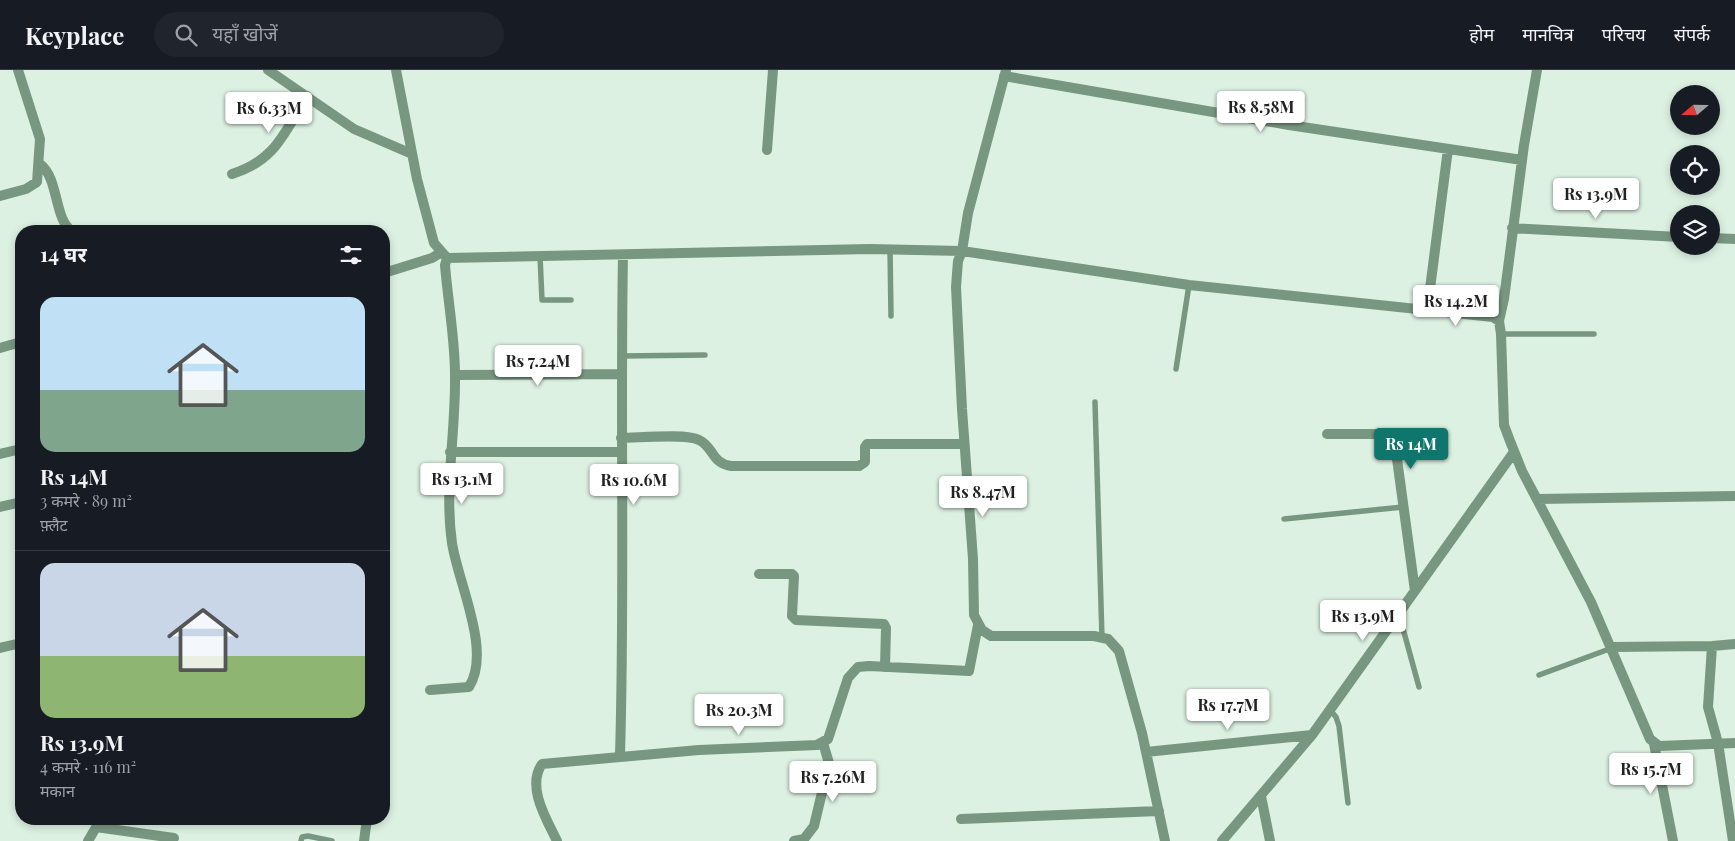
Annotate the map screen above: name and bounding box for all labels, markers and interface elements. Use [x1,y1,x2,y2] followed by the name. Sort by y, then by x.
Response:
[154,12,504,57] search box
[25,19,124,51] text: Keyplace
[212,20,278,46] text: यहाँ खोजें
[172,21,200,49] icon: search
[1469,22,1494,46] text: होम
[1522,22,1574,46] text: मानचित्र
[1602,22,1646,46] text: परिचय
[1674,22,1710,46] text: संपर्क
[1670,85,1720,135] north arrow
[1670,85,1720,255] map controls
[1209,90,1313,133] pin: Rs 8.58M
[217,92,321,134] pin: Rs 6.33M
[1228,96,1294,117] text: Rs 8.58M
[236,97,302,118] text: Rs 6.33M
[1670,145,1720,195] button: locate
[1544,178,1648,220] pin: Rs 13.9M
[1564,183,1628,204] text: Rs 13.9M
[1670,205,1720,255] button: layers
[40,239,87,267] text: 14 घर
[337,241,365,269] icon: filters
[1404,284,1508,327] pin: Rs 14.2M
[1424,290,1488,311] text: Rs 14.2M
[158,330,248,420] icon: home
[486,344,590,387] pin: Rs 7.24M
[506,350,570,371] text: Rs 7.24M
[1370,428,1452,470] pin: Rs 14M
[1385,433,1437,454] text: Rs 14M
[40,462,108,490] text: Rs 14M
[410,462,514,505] pin: Rs 13.1M
[582,464,686,506] pin: Rs 10.6M
[431,468,493,489] text: Rs 13.1M
[601,469,667,490] text: Rs 10.6M
[931,476,1035,518] pin: Rs 8.47M
[950,481,1016,502] text: Rs 8.47M
[40,490,132,511] text: 3 कमरे · 89 m²
[40,514,68,535] text: फ़्लैट
[158,595,248,685] icon: home
[1311,600,1415,642] pin: Rs 13.9M
[1331,605,1395,626] text: Rs 13.9M
[1176,688,1280,731] pin: Rs 17.7M
[687,694,791,736] pin: Rs 20.3M
[1197,694,1259,715] text: Rs 17.7M
[705,699,773,720] text: Rs 20.3M
[40,728,124,756] text: Rs 13.9M
[1599,752,1703,795] pin: Rs 15.7M
[40,756,136,777] text: 4 कमरे · 116 m²
[1620,758,1682,779] text: Rs 15.7M
[781,760,885,803] pin: Rs 7.26M
[800,766,866,787] text: Rs 7.26M
[40,780,75,801] text: मकान

